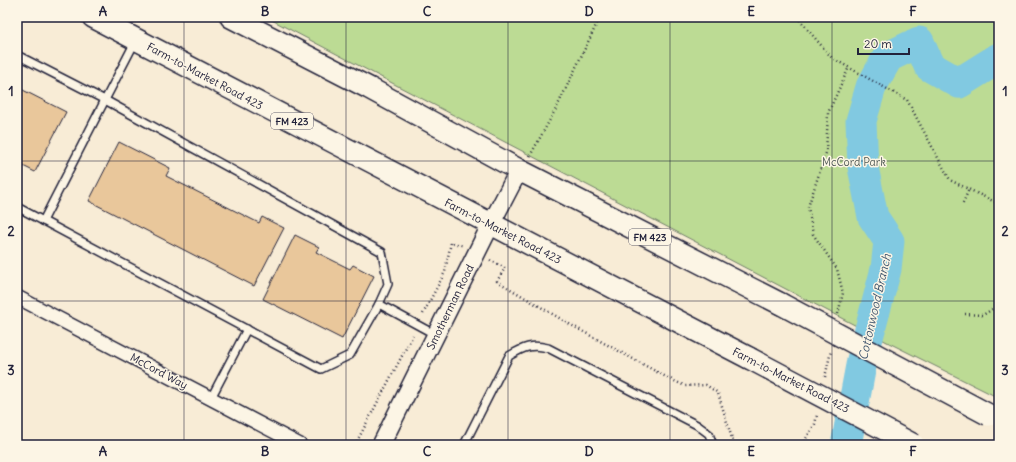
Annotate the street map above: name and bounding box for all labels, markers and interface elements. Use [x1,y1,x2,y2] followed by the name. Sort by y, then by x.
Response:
[99,3,108,20] text: A
[261,3,270,20] text: B
[423,3,432,20] text: C
[584,3,594,20] text: D
[747,3,755,20] text: E
[909,3,917,20] text: F
[858,30,909,56] scale bar
[864,36,892,51] text: 20 m
[145,39,265,113] street label: Farm-to-Market Road 423
[8,83,14,100] text: 1
[1002,83,1008,100] text: 1
[271,113,313,129] road number: FM 423
[822,155,886,169] park label: McCord Park
[442,195,564,267] street label: Farm-to-Market Road 423
[7,223,15,240] text: 2
[1001,223,1009,240] text: 2
[629,229,671,245] road number: FM 423
[855,251,894,361] water label: Cottonwood Branch
[423,262,477,352] street label: Smotherman Road
[730,344,852,416] street label: Farm-to-Market Road 423
[128,350,190,392] street label: McCord Way
[7,362,15,379] text: 3
[1001,362,1009,379] text: 3
[99,443,108,460] text: A
[261,443,270,460] text: B
[423,443,432,460] text: C
[584,443,594,460] text: D
[747,443,755,460] text: E
[909,443,917,460] text: F

